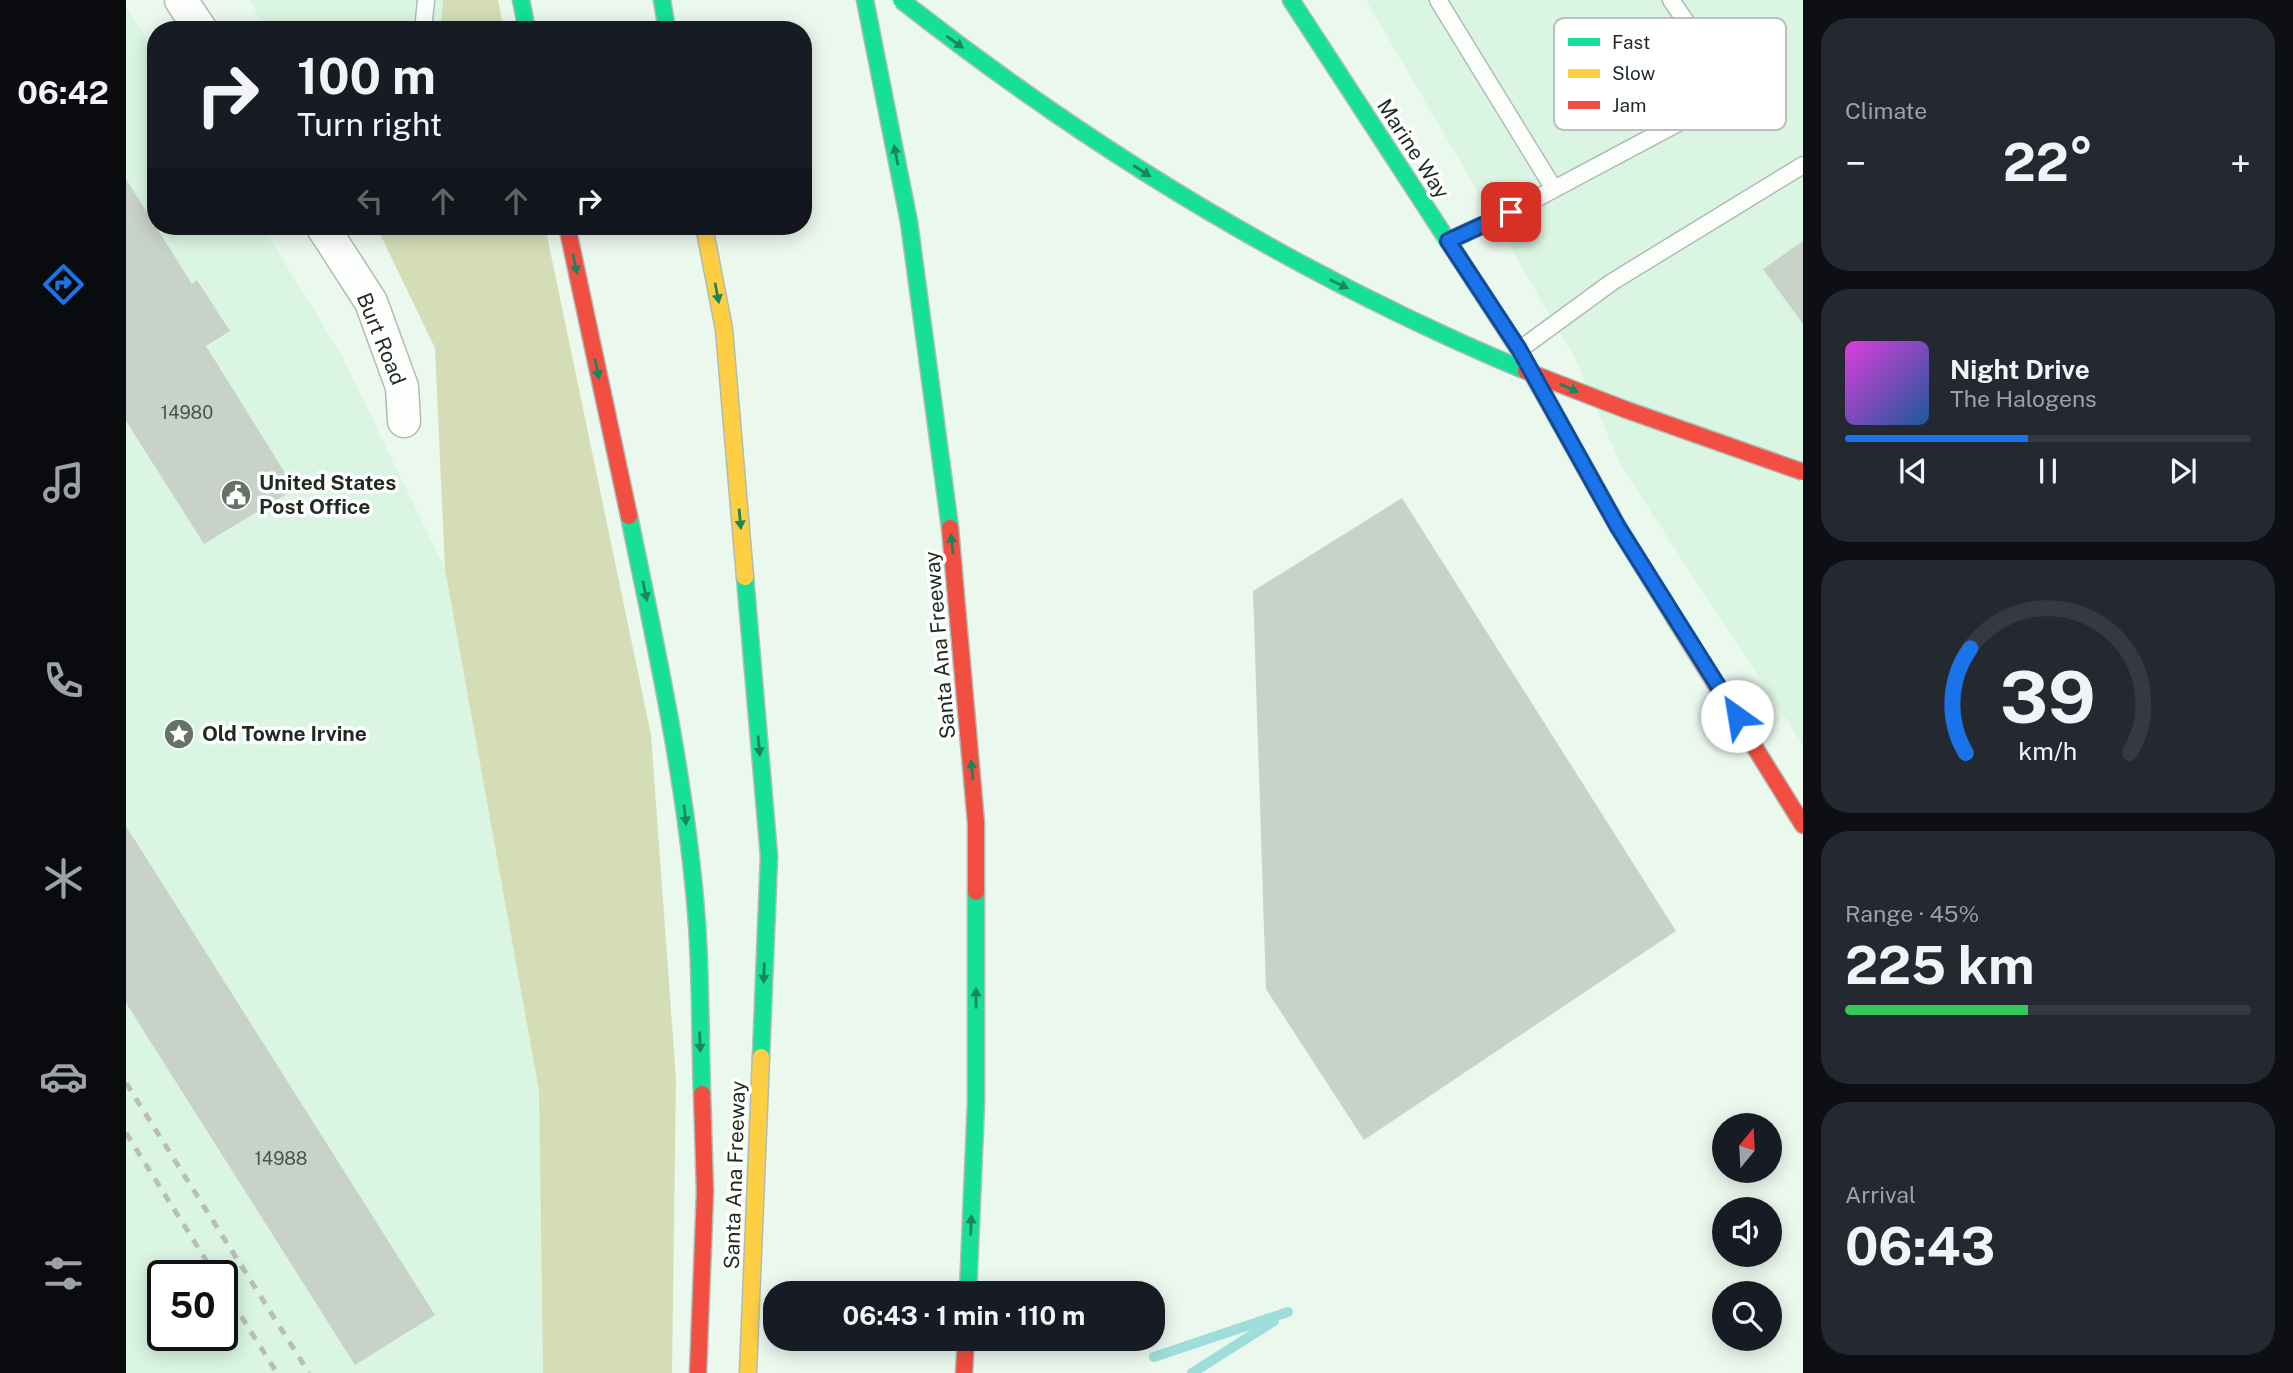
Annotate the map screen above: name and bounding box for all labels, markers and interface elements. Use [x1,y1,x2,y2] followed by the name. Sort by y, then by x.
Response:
[1554,18,1786,130] legend
[1612,31,1650,53] text: Fast
[946,35,964,49] one-way arrow
[297,47,436,105] text: 100 m
[182,49,273,140] icon: right
[1612,62,1656,84] text: Slow
[17,74,109,111] text: 06:42
[1372,94,1455,203] street label: Marine Way
[1612,94,1646,116] text: Jam
[1845,97,1927,124] text: Climate
[297,106,442,143] text: Turn right
[2003,132,2093,193] text: 22°
[1845,141,1866,186] text: −
[2230,141,2251,186] text: +
[890,144,901,166] one-way arrow
[1132,165,1152,178] one-way arrow
[351,182,389,220] icon: left
[424,182,462,220] icon: ahead
[497,182,535,220] icon: ahead
[570,182,608,220] icon: right
[1481,182,1541,242] pin
[1492,193,1530,231] icon: arrive
[569,253,580,275] one-way arrow
[39,260,88,309] icon: directions
[1329,279,1349,290] one-way arrow
[712,282,723,304] one-way arrow
[352,289,411,389] street label: Burt Road
[1950,354,2090,385] text: Night Drive
[592,358,603,380] one-way arrow
[1559,382,1580,393] one-way arrow
[1950,385,2097,412] text: The Halogens
[161,402,213,423] house number: 14980
[1894,452,1932,490] icon: previous
[2029,452,2067,490] icon: pause
[2164,452,2202,490] icon: next
[39,458,88,507] icon: music
[259,470,396,519] place label: United States Post Office
[219,478,253,512] public building icon: United States Post Office
[735,508,746,530] one-way arrow
[946,533,957,555] one-way arrow
[919,550,960,740] street label: Santa Ana Freeway
[639,580,650,602] one-way arrow
[2000,654,2096,739] text: 39
[39,656,88,705] icon: phone
[1700,679,1774,753] position arrow
[162,717,196,751] place icon: Old Towne Irvine
[202,721,367,746] place label: Old Towne Irvine
[754,735,765,757] one-way arrow
[2019,735,2077,765] text: km/h
[966,759,977,781] one-way arrow
[680,804,691,826] one-way arrow
[39,854,88,903] icon: climate
[1845,900,1979,927] text: Range · 45%
[1845,935,2035,996] text: 225 km
[759,962,770,984] one-way arrow
[970,986,982,1008] one-way arrow
[695,1031,706,1053] one-way arrow
[39,1052,88,1101] icon: car
[719,1080,750,1270] street label: Santa Ana Freeway
[1712,1113,1782,1183] north arrow
[1712,1113,1782,1351] map controls
[255,1148,307,1169] house number: 14988
[1845,1181,1916,1208] text: Arrival
[1712,1197,1782,1267] button: sound
[966,1214,977,1236] one-way arrow
[1845,1216,1995,1277] text: 06:43
[39,1249,88,1298] icon: filters
[147,1260,238,1351] speed limit sign: 50
[1712,1281,1782,1351] button: search
[843,1300,1085,1331] text: 06:43 · 1 min · 110 m

